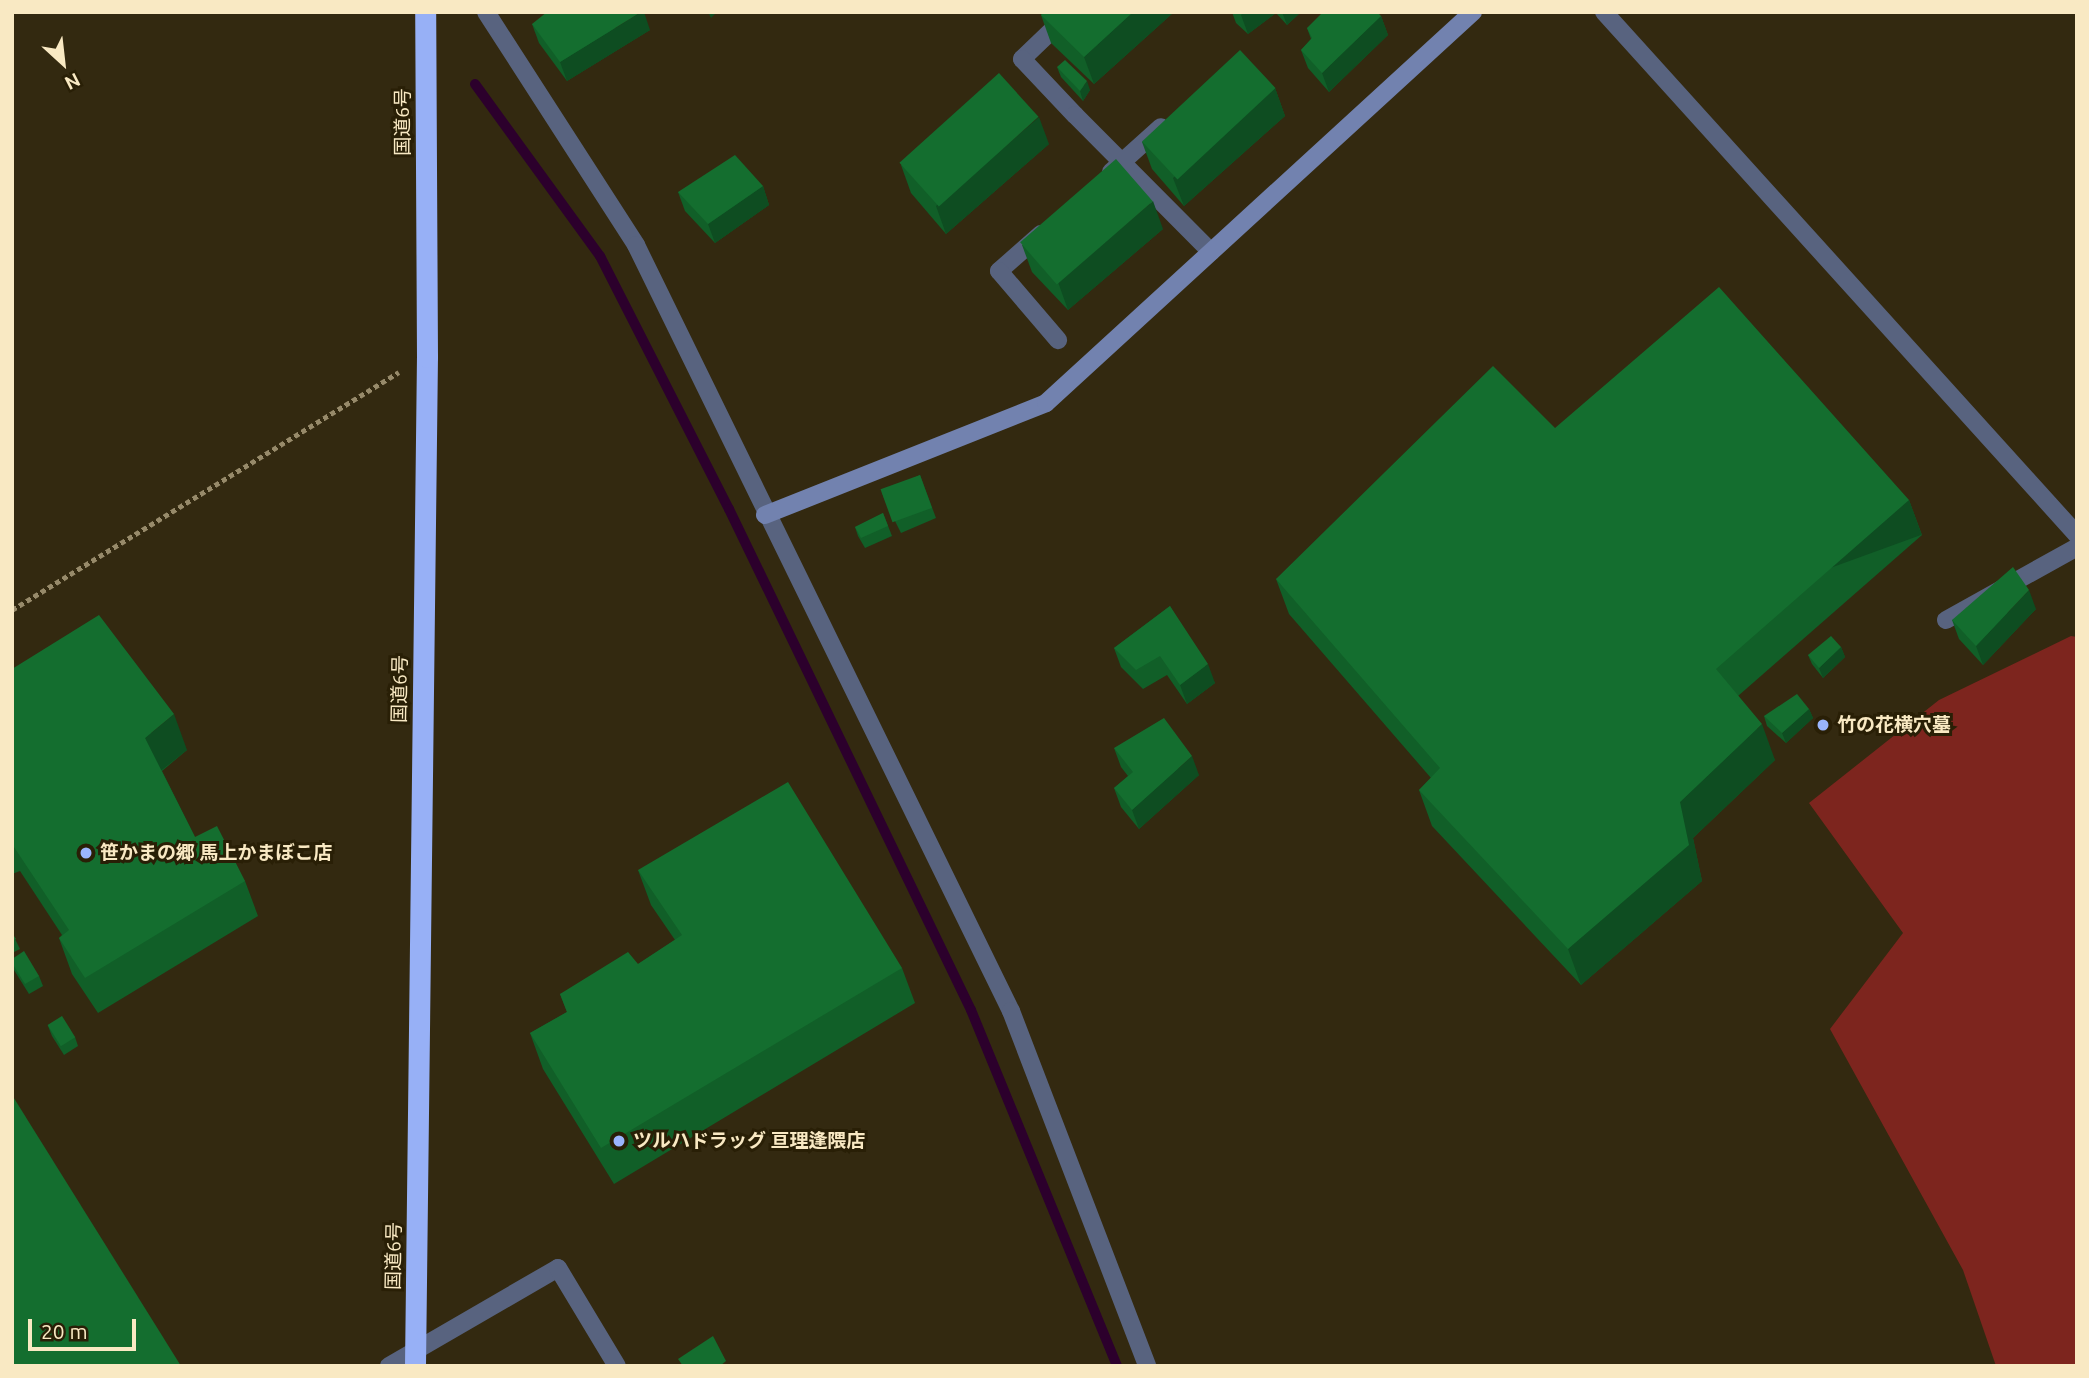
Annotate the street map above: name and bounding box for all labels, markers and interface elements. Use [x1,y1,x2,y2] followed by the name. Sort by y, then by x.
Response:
[28,28,98,98] north arrow
[61,69,84,95] text: N
[392,88,414,156] street label: 国道6号
[388,655,412,723] street label: 国道6号
[1837,714,1951,736] place label: 竹の花横穴墓
[1815,717,1831,733] marker: 竹の花横穴墓
[100,842,333,864] place label: 笹かまの郷 馬上かまぼこ店
[78,845,94,861] marker: 笹かまの郷 馬上かまぼこ店
[633,1130,866,1152] place label: ツルハドラッグ 亘理逢隈店
[611,1133,627,1149] marker: ツルハドラッグ 亘理逢隈店
[382,1222,406,1290] street label: 国道6号
[32,1304,140,1348] scale bar
[41,1319,88,1343] text: 20 m

